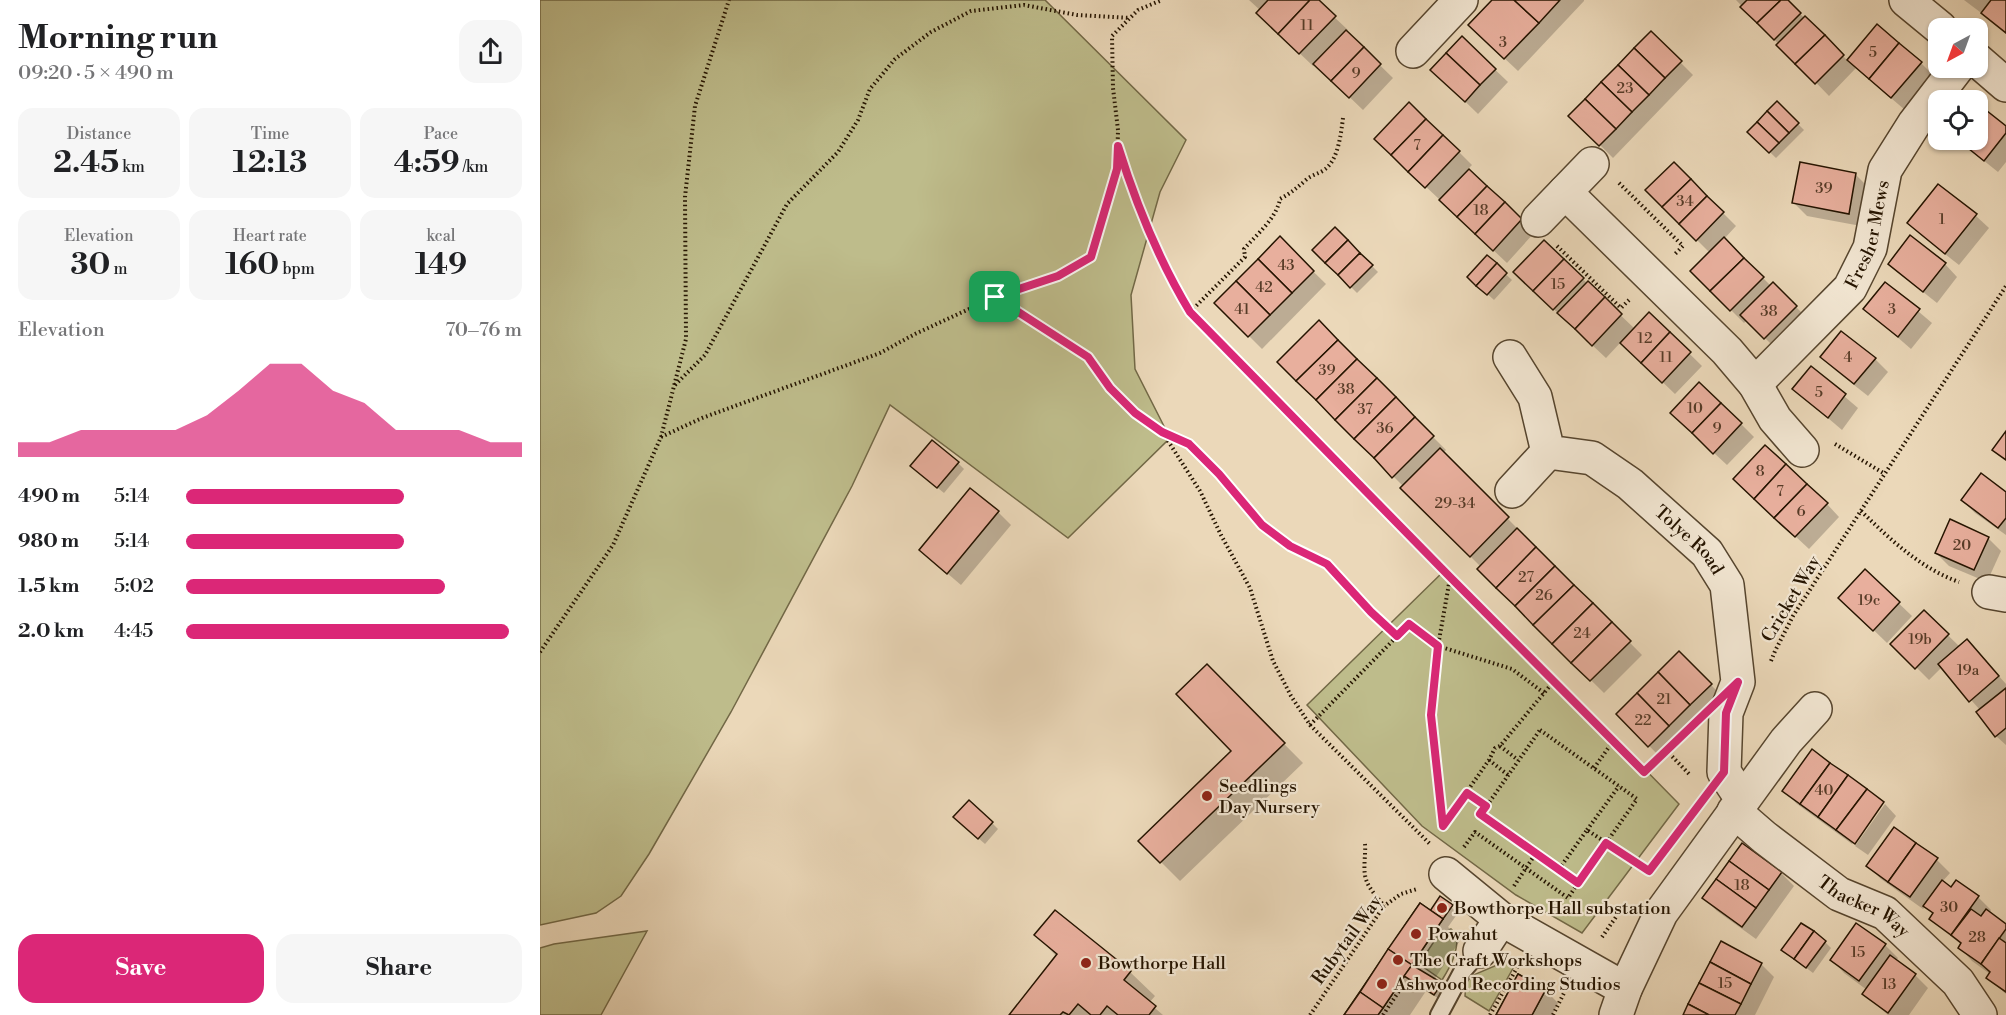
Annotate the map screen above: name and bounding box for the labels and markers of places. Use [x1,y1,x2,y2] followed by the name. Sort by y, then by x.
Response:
[969,271,1020,322] pin
[1219,775,1320,819] place label: Seedlings Day Nursery
[1200,789,1214,803] marker: Seedlings Day Nursery
[1453,897,1671,920] place label: Bowthorpe Hall substation
[1435,901,1449,915] marker: Bowthorpe Hall substation
[1428,923,1499,946] place label: Powahut
[1409,927,1423,941] marker: Powahut
[1410,949,1582,972] place label: The Craft Workshops
[1097,952,1227,975] place label: Bowthorpe Hall
[1391,953,1405,967] marker: The Craft Workshops
[1079,956,1093,970] marker: Bowthorpe Hall
[1393,973,1621,996] place label: Ashwood Recording Studios
[1375,977,1389,991] marker: Ashwood Recording Studios

